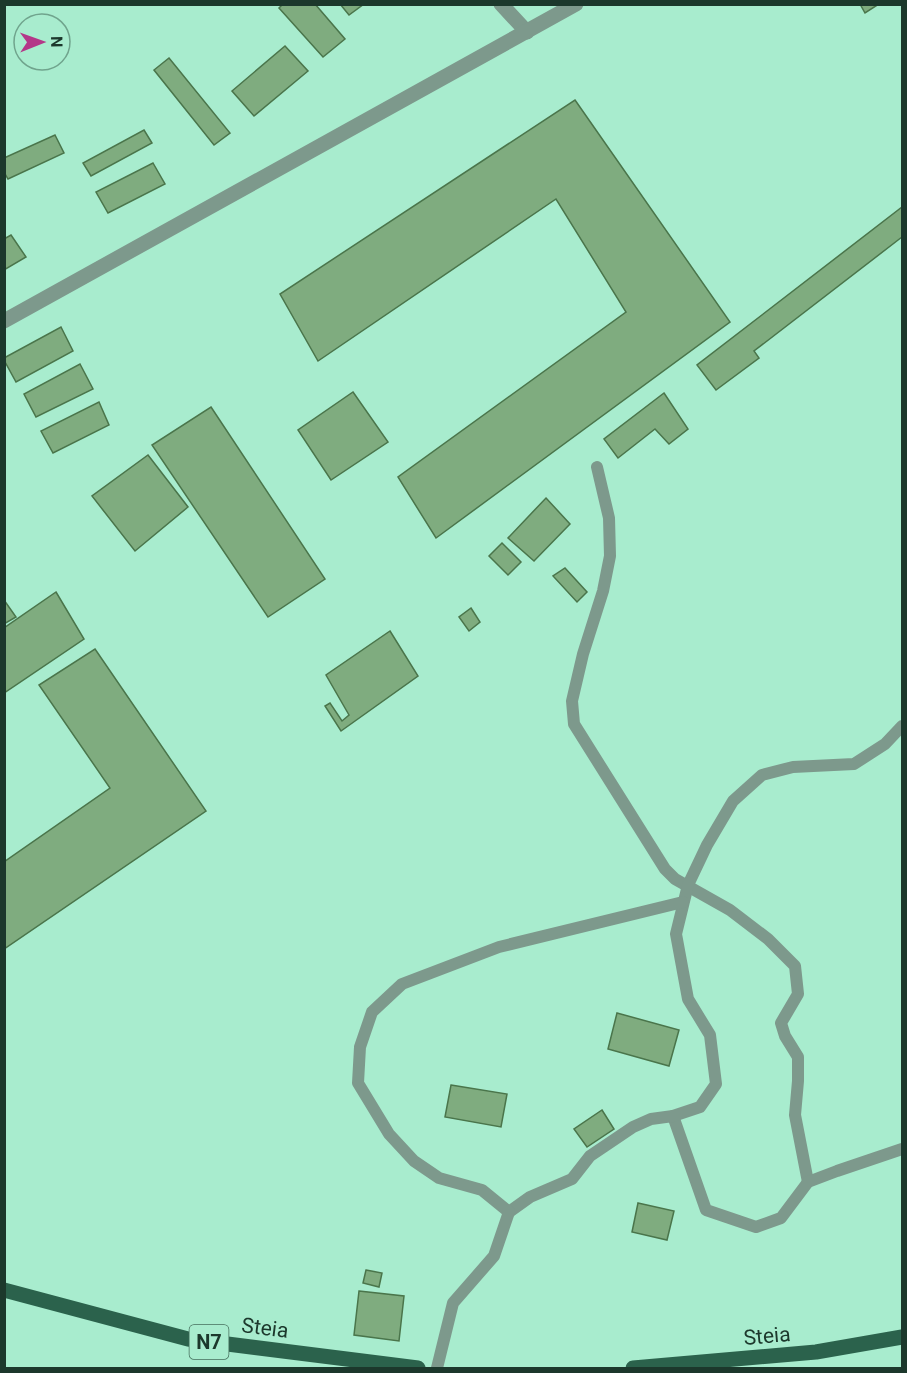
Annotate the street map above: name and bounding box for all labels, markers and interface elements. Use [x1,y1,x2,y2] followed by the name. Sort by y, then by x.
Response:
[12,12,72,72] north arrow
[47,36,66,48] text: N
[240,1313,290,1343] street label: Steia
[743,1322,791,1350] street label: Steia
[190,1325,228,1359] road number: N7

